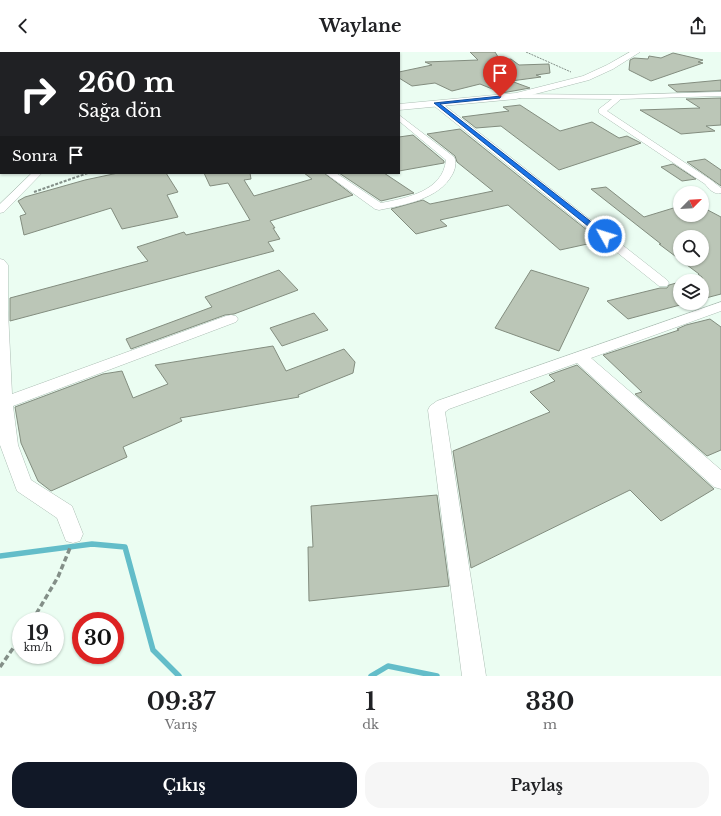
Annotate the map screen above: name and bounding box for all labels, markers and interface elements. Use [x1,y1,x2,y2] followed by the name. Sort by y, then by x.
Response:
[12,15,34,37] icon: back
[319,15,402,37] text: Waylane
[687,15,709,37] icon: share
[483,56,517,97] pin
[489,62,511,84] icon: arrive
[78,65,175,100] text: 260 m
[12,68,64,120] icon: right
[78,100,162,122] text: Sağa dön
[65,144,87,166] icon: arrive
[12,146,57,165] text: Sonra
[673,186,709,222] north arrow
[673,186,709,310] map controls
[584,215,626,257] position arrow
[673,230,709,266] button: search
[673,274,709,310] button: layers
[72,612,124,664] speed limit sign: 30
[27,621,49,645] text: 19
[24,641,52,654] text: km/h
[147,687,215,716] text: 09:37
[365,687,376,716] text: 1
[526,687,574,716] text: 330
[165,716,197,733] text: Varış
[362,716,379,733] text: dk
[543,716,557,733] text: m
[12,762,357,808] button: Çıkış
[365,762,709,808] button: Paylaş

